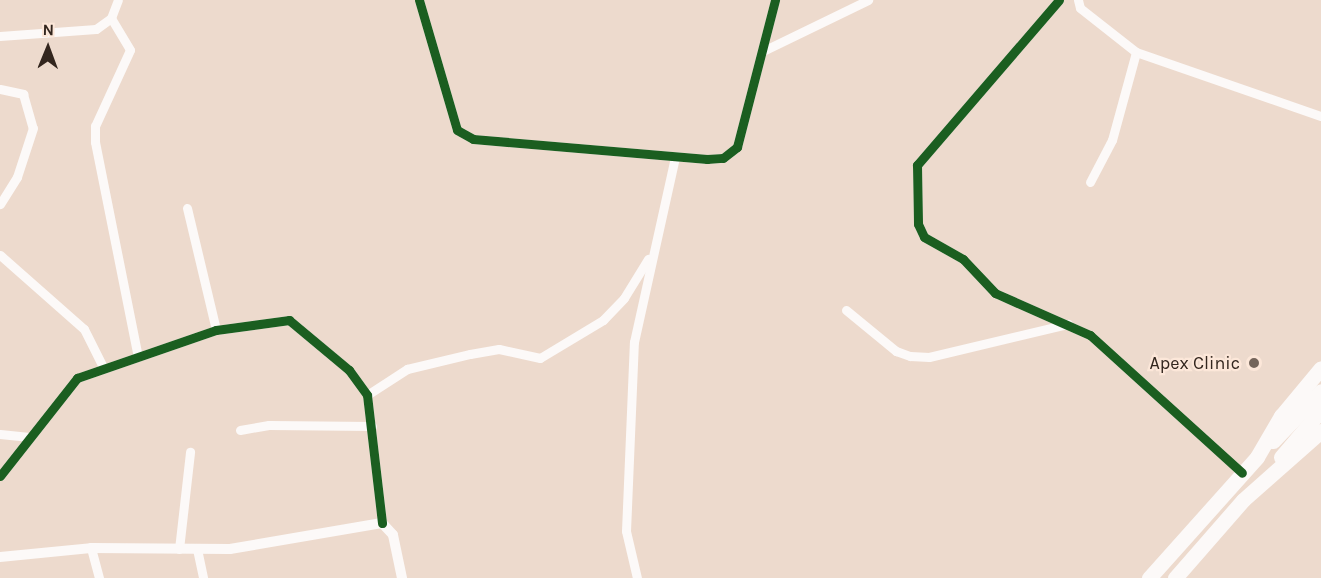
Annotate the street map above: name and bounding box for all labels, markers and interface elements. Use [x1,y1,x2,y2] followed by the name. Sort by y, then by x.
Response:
[18,18,78,78] north arrow
[42,20,54,39] text: N
[1149,352,1240,374] place label: Apex Clinic
[1245,354,1263,372] marker: Apex Clinic

